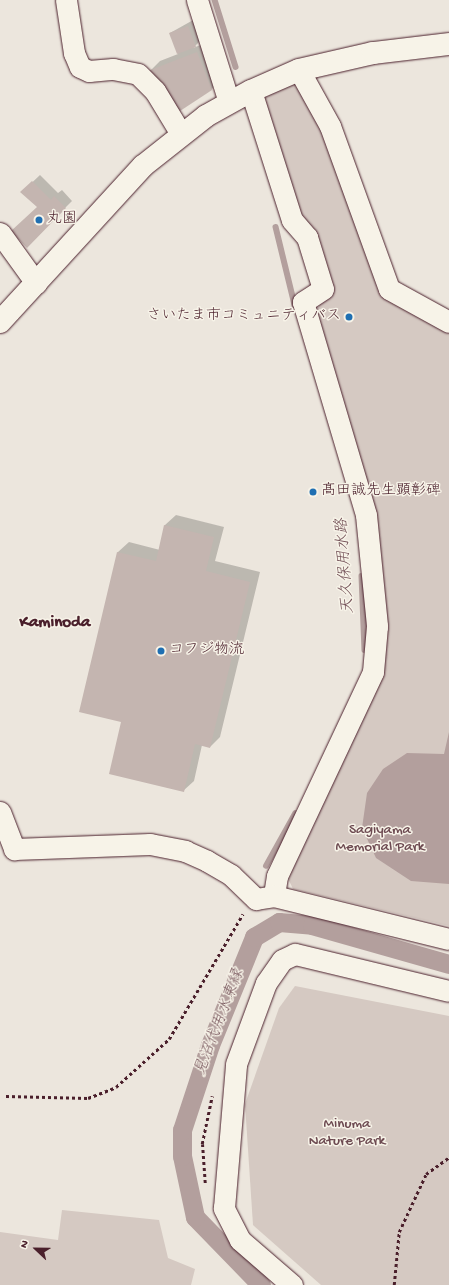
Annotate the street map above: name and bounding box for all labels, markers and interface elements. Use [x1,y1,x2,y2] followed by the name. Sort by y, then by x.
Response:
[47,211,77,229] place label: 丸園
[34,215,44,225] marker: 丸園
[146,308,341,326] place label: さいたま市コミュニティバス
[344,312,354,322] marker: さいたま市コミュニティバス
[321,483,441,501] place label: 髙田誠先生顕彰碑
[308,487,318,497] marker: 髙田誠先生顕彰碑
[334,517,360,615] water label: 天久保用水路
[20,614,90,634] district label: Kaminoda
[169,642,244,660] place label: コフジ物流
[156,646,166,656] marker: コフジ物流
[336,821,424,856] park label: Sagiyama Memorial Park
[192,967,250,1079] water label: 見沼代用水東縁
[309,1115,385,1150] park label: Minuma Nature Park
[16,1229,56,1269] north arrow
[18,1239,32,1250] text: N

